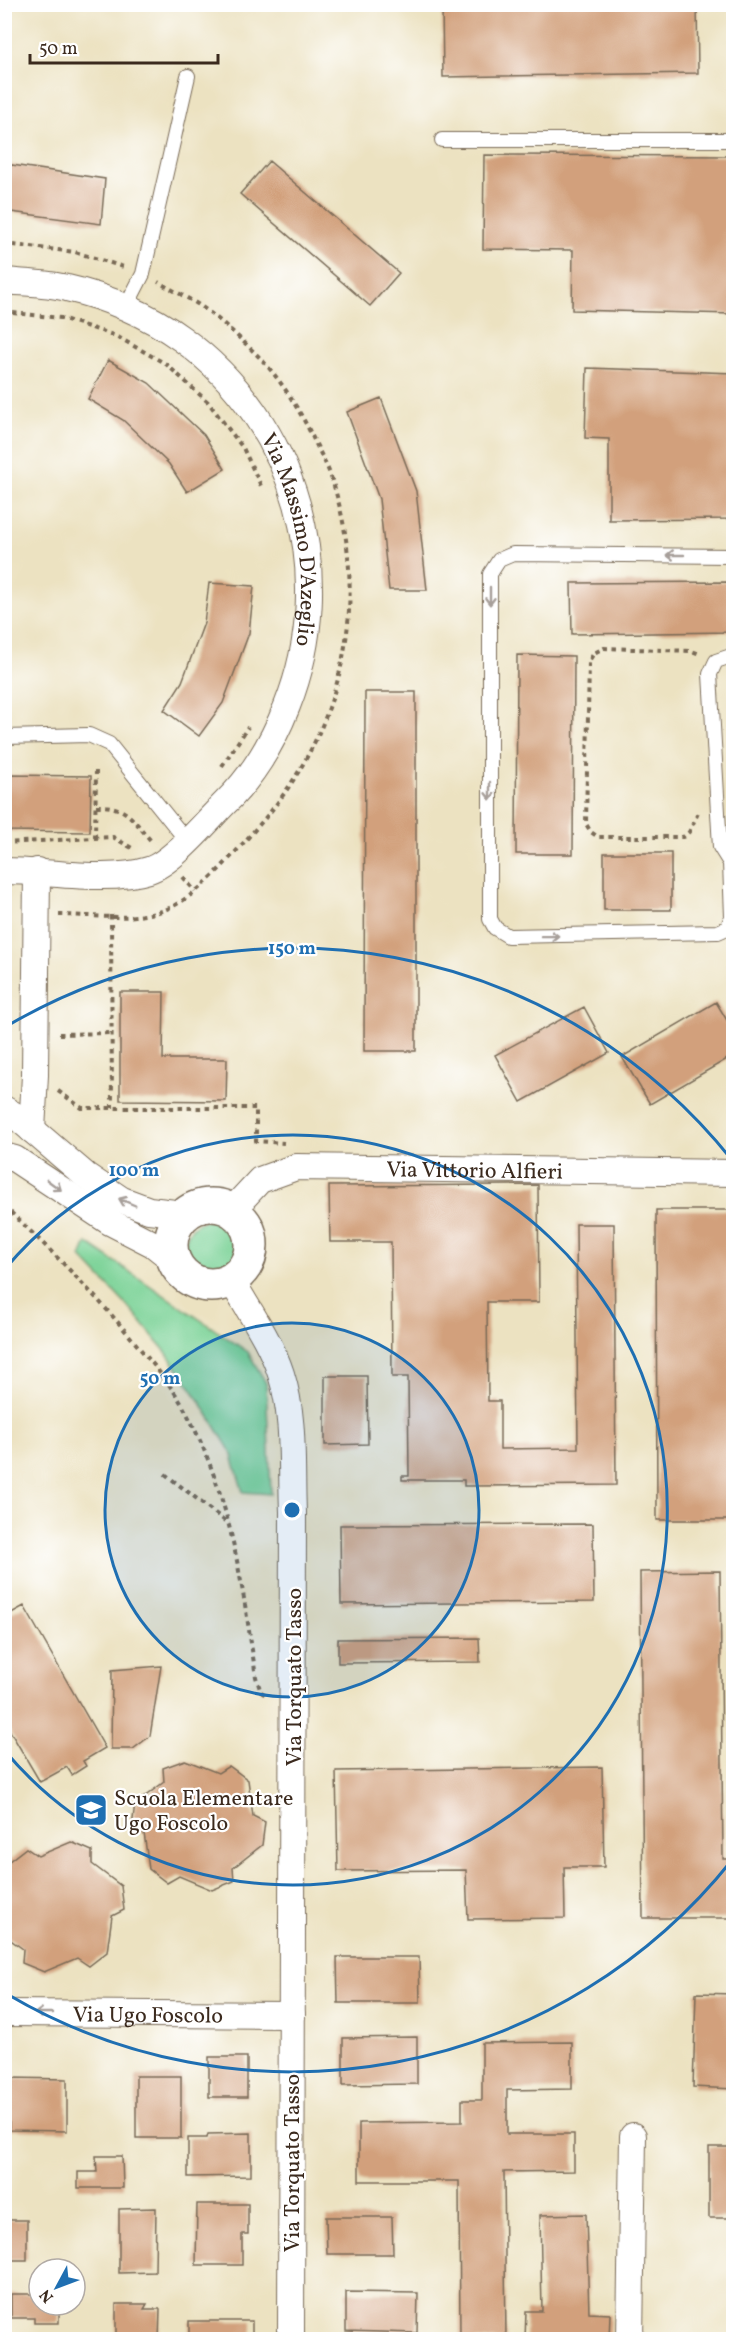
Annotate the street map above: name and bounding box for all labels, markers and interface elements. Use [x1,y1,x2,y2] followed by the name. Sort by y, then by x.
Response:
[30,27,218,65] scale bar
[39,37,78,62] text: 50 m
[252,428,322,649] street label: Via Massimo D'Azeglio
[666,549,686,561] one-way arrow
[484,586,496,606] one-way arrow
[484,781,496,801] one-way arrow
[539,930,559,941] one-way arrow
[268,937,316,962] text: 150 m
[386,1155,563,1189] street label: Via Vittorio Alfieri
[109,1159,159,1184] text: 100 m
[46,1179,62,1191] one-way arrow
[119,1196,137,1207] one-way arrow
[140,1367,180,1392] text: 50 m
[282,1500,302,1520] centre of rings
[280,1588,311,1766] street label: Via Torquato Tasso
[114,1784,293,1840] place label: Scuola Elementare Ugo Foscolo
[73,1792,109,1828] school or university icon: Scuola Elementare Ugo Foscolo
[73,2000,223,2033] street label: Via Ugo Foscolo
[35,2007,55,2019] one-way arrow
[278,2074,309,2252] street label: Via Torquato Tasso
[27,2257,87,2317] north arrow
[35,2284,59,2307] text: N

